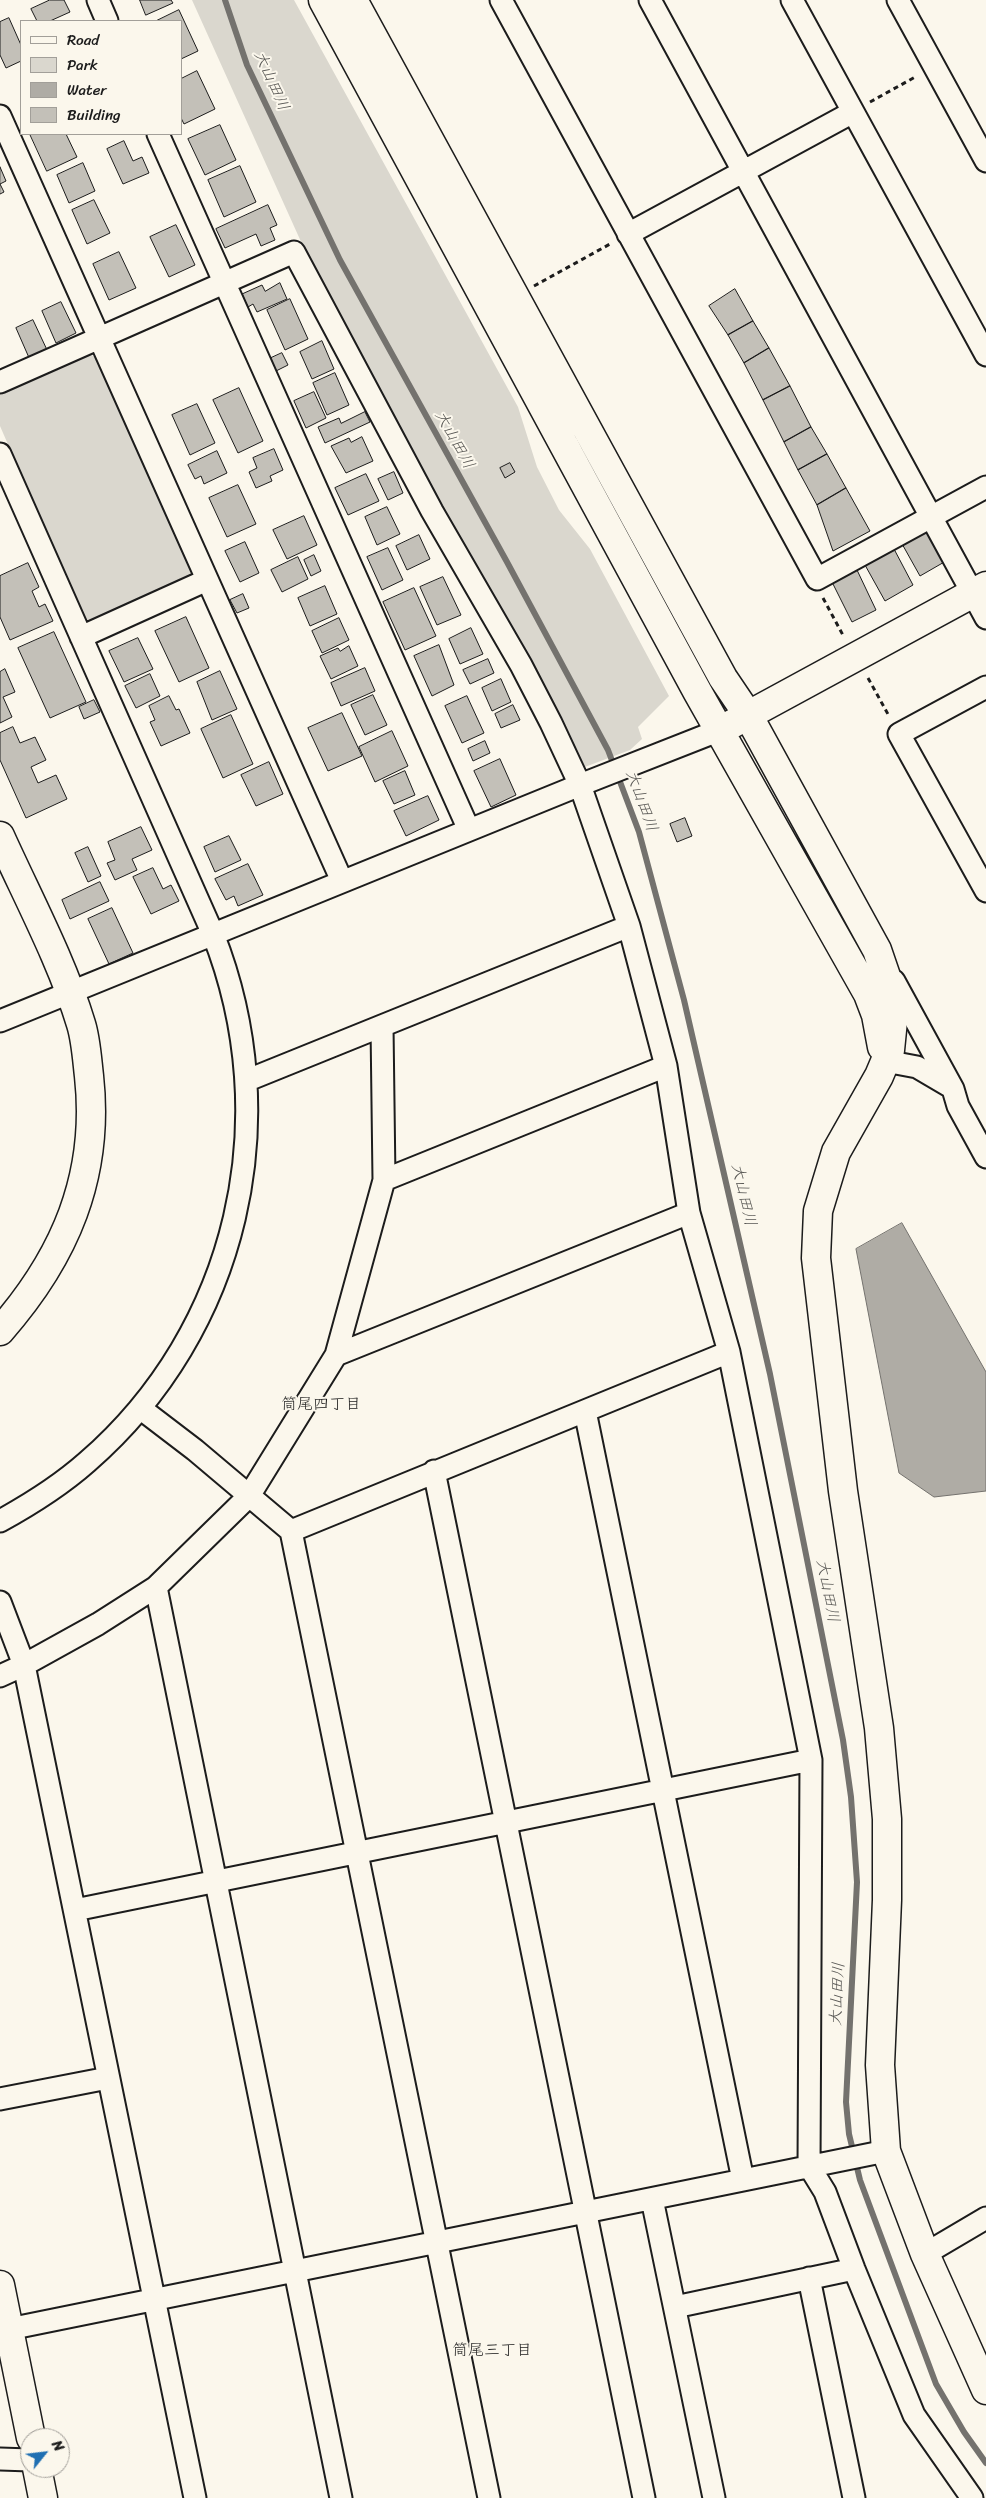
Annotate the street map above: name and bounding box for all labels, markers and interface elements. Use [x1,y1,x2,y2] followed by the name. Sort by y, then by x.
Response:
[20,20,182,135] legend
[67,27,99,53] text: Road
[249,48,293,114] water label: 大山田川
[67,52,98,78] text: Park
[67,77,107,103] text: Water
[67,102,121,128] text: Building
[430,407,478,473] water label: 大山田川
[621,768,661,834] water label: 大山田川
[726,1162,760,1228] water label: 大山田川
[281,1395,361,1415] district label: 筒尾四丁目
[811,1558,843,1624] water label: 大山田川
[827,1962,849,2026] water label: 大山田川
[452,2341,532,2361] district label: 筒尾三丁目
[20,2428,70,2478] north arrow
[44,2436,71,2456] text: N

